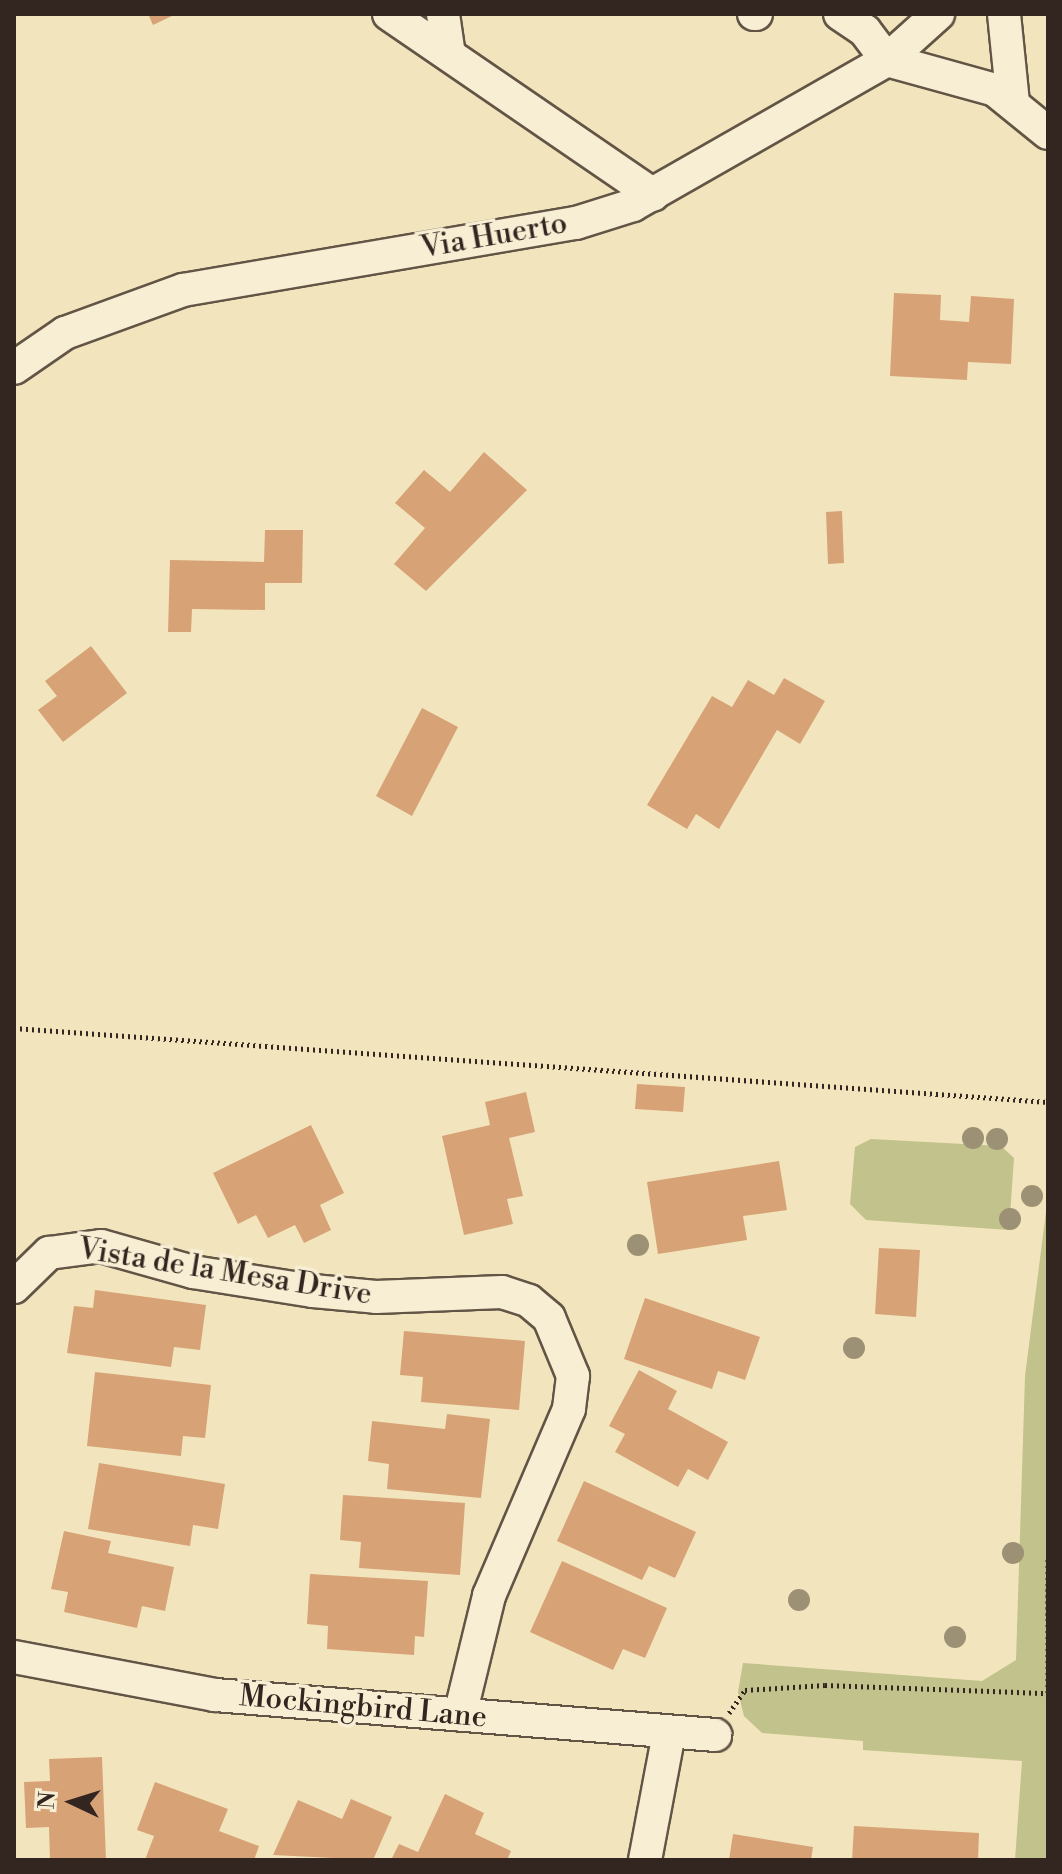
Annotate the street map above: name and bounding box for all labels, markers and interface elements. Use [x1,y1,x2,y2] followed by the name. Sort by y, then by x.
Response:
[418,205,570,267] street label: Via Huerto
[76,1231,374,1313] street label: Vista de la Mesa Drive
[238,1678,488,1736] street label: Mockingbird Lane
[32,1762,112,1842] north arrow
[33,1791,62,1810] text: N

